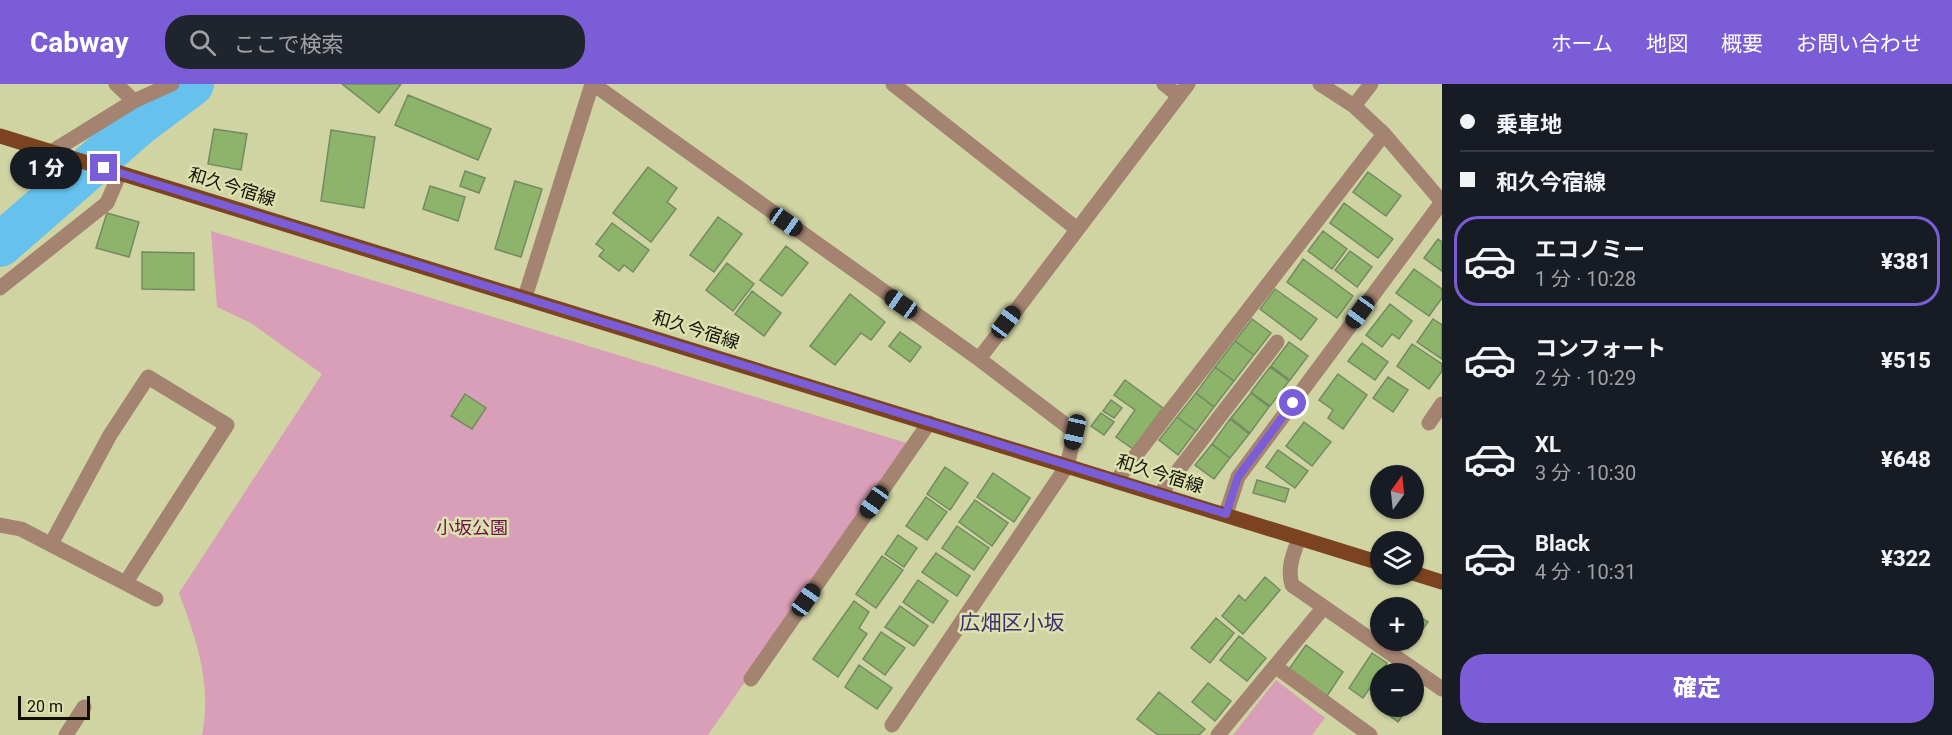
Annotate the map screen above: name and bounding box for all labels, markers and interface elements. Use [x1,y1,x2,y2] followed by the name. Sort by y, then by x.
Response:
[165,15,585,69] search box
[30,26,129,59] text: Cabway
[186,26,219,59] icon: search
[234,32,344,57] text: ここで検索
[1551,32,1613,56] text: ホーム
[1646,32,1688,56] text: 地図
[1721,32,1763,56] text: 概要
[1796,32,1922,56] text: お問い合わせ
[1496,112,1562,137] text: 乗車地
[11,147,83,189] callout: 1 分
[90,154,117,181] route end
[28,156,64,180] text: 1 分
[186,163,278,210] street label: 和久今宿線
[1496,170,1606,195] text: 和久今宿線
[766,204,806,240] car
[1463,234,1517,288] icon: car
[1535,237,1645,262] text: エコノミー
[1881,249,1931,274] text: ¥381
[1535,267,1636,291] text: 1 分 · 10:28
[881,286,921,322] car
[1342,292,1378,332] car
[988,302,1024,342] car
[650,306,742,353] street label: 和久今宿線
[1463,333,1517,387] icon: car
[1535,336,1666,361] text: コンフォート
[1881,348,1931,373] text: ¥515
[1535,366,1636,390] text: 2 分 · 10:29
[1279,389,1306,416] route start
[1062,412,1088,452] car
[1463,432,1517,486] icon: car
[1535,432,1561,457] text: XL
[1881,447,1931,472] text: ¥648
[1114,450,1206,497] street label: 和久今宿線
[1535,461,1636,485] text: 3 分 · 10:30
[1370,465,1424,519] north arrow
[1370,465,1424,717] map controls
[856,482,892,522] car
[436,517,508,538] park label: 小坂公園
[1370,531,1424,585] button: layers
[1463,531,1517,585] icon: car
[1535,531,1590,556] text: Black
[1881,546,1931,571] text: ¥322
[1535,560,1636,584] text: 4 分 · 10:31
[788,580,824,620] car
[1370,597,1424,651] button: +
[960,611,1065,635] district label: 広畑区小坂
[1460,654,1934,723] button: 確定
[1370,663,1424,717] button: −
[18,693,90,720] scale bar
[27,697,63,716] text: 20 m

